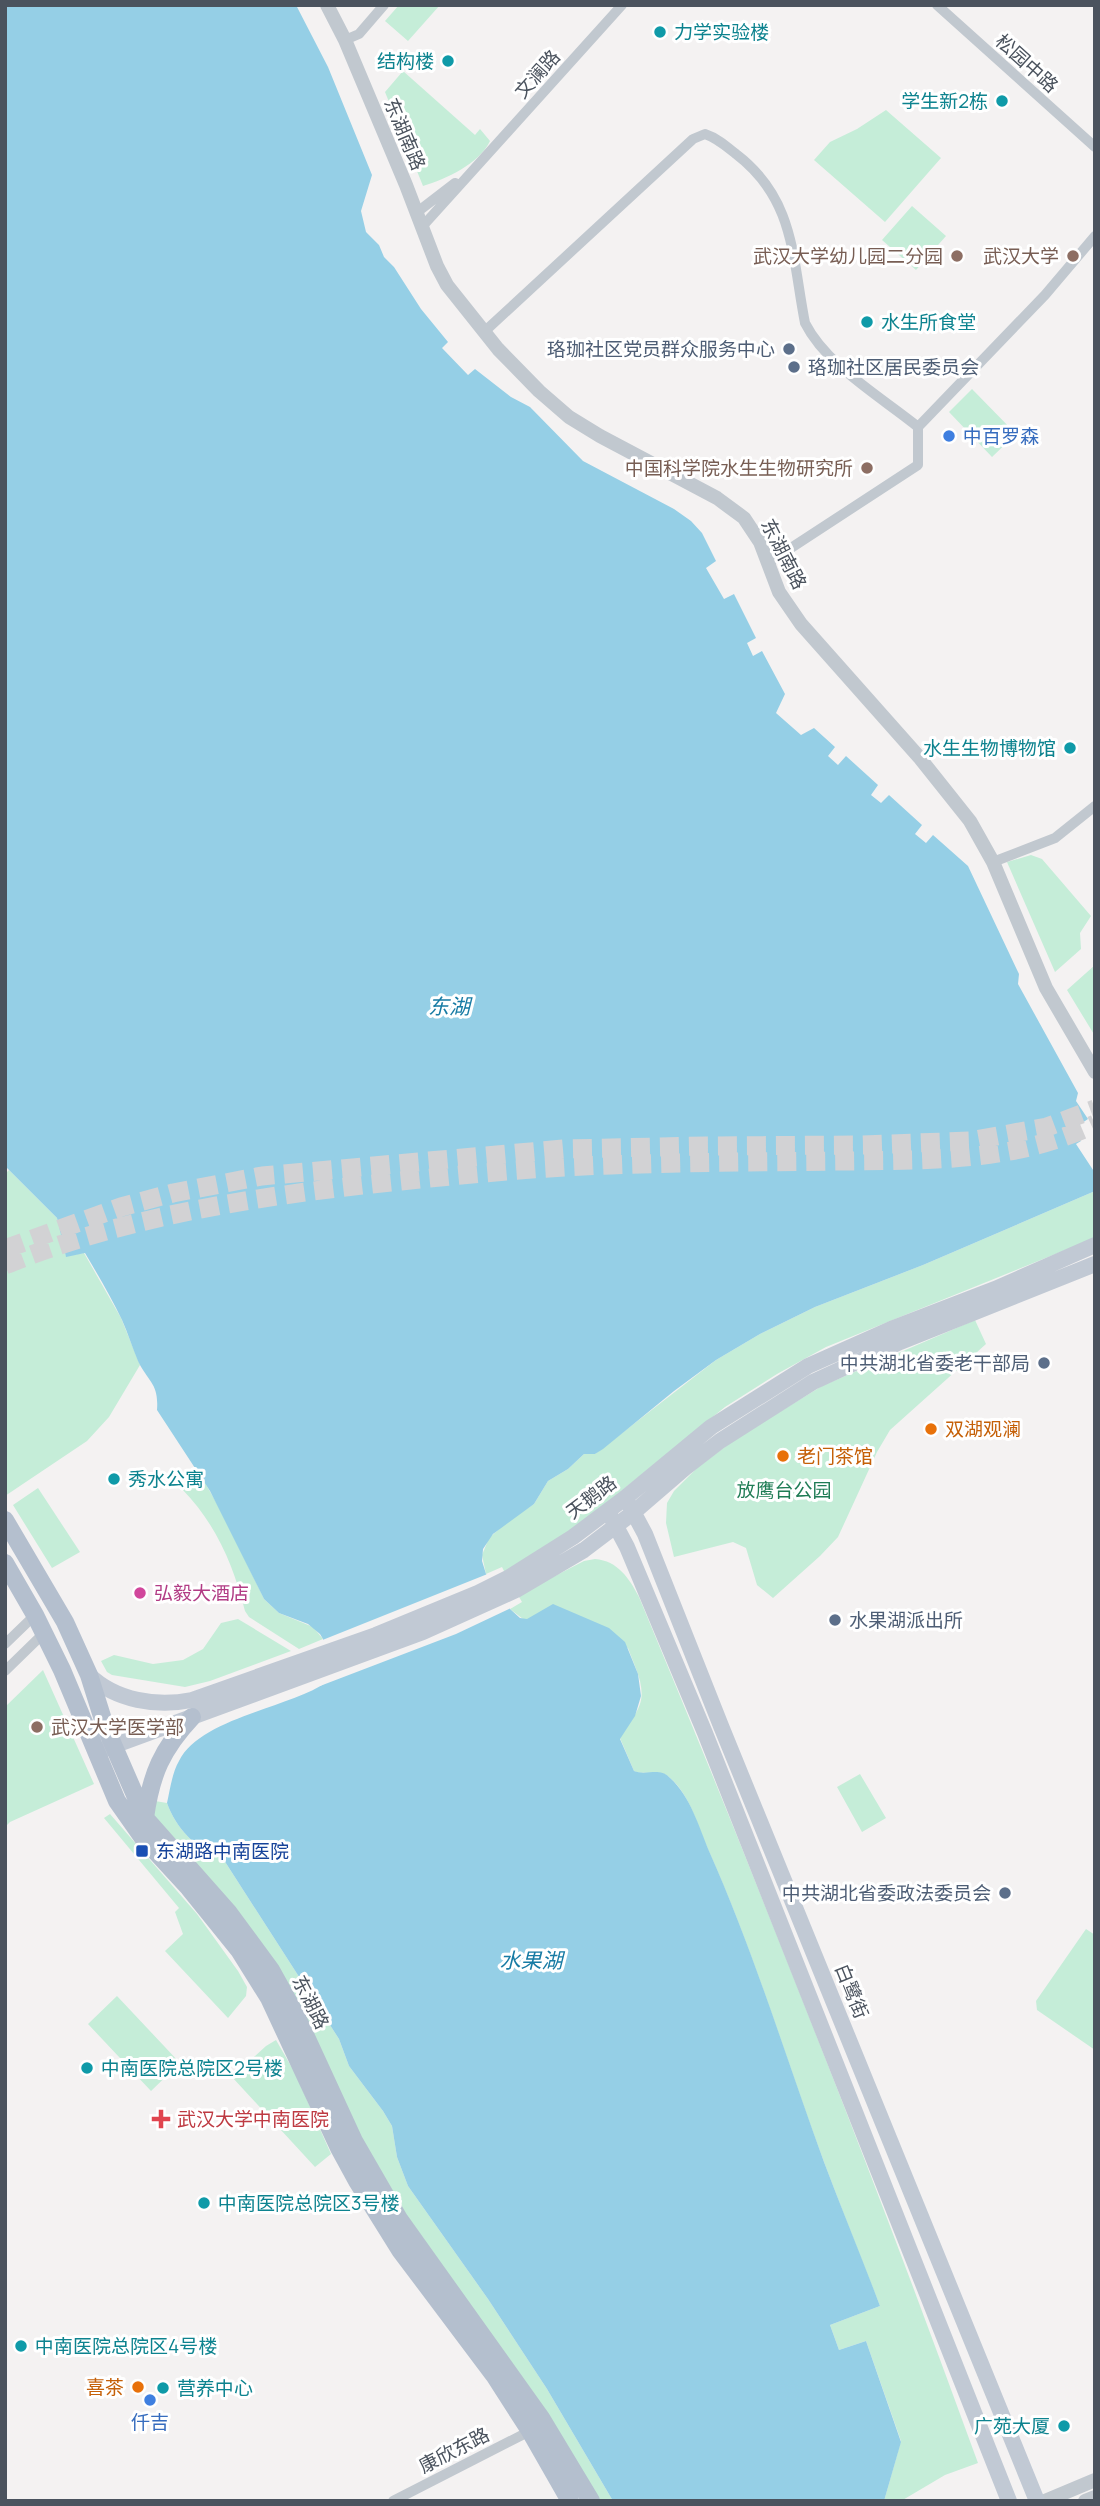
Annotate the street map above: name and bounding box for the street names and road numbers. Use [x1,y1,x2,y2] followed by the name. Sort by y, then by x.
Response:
[990,28,1064,98] street label: 松园中路
[508,44,566,104] street label: 文澜路
[378,94,432,174] street label: 东湖南路
[755,514,813,594] street label: 东湖南路
[560,1469,622,1525] street label: 天鹅路
[829,1960,875,2022] street label: 白鹭街
[286,1971,336,2033] street label: 东湖路
[414,2421,494,2479] street label: 康欣东路

